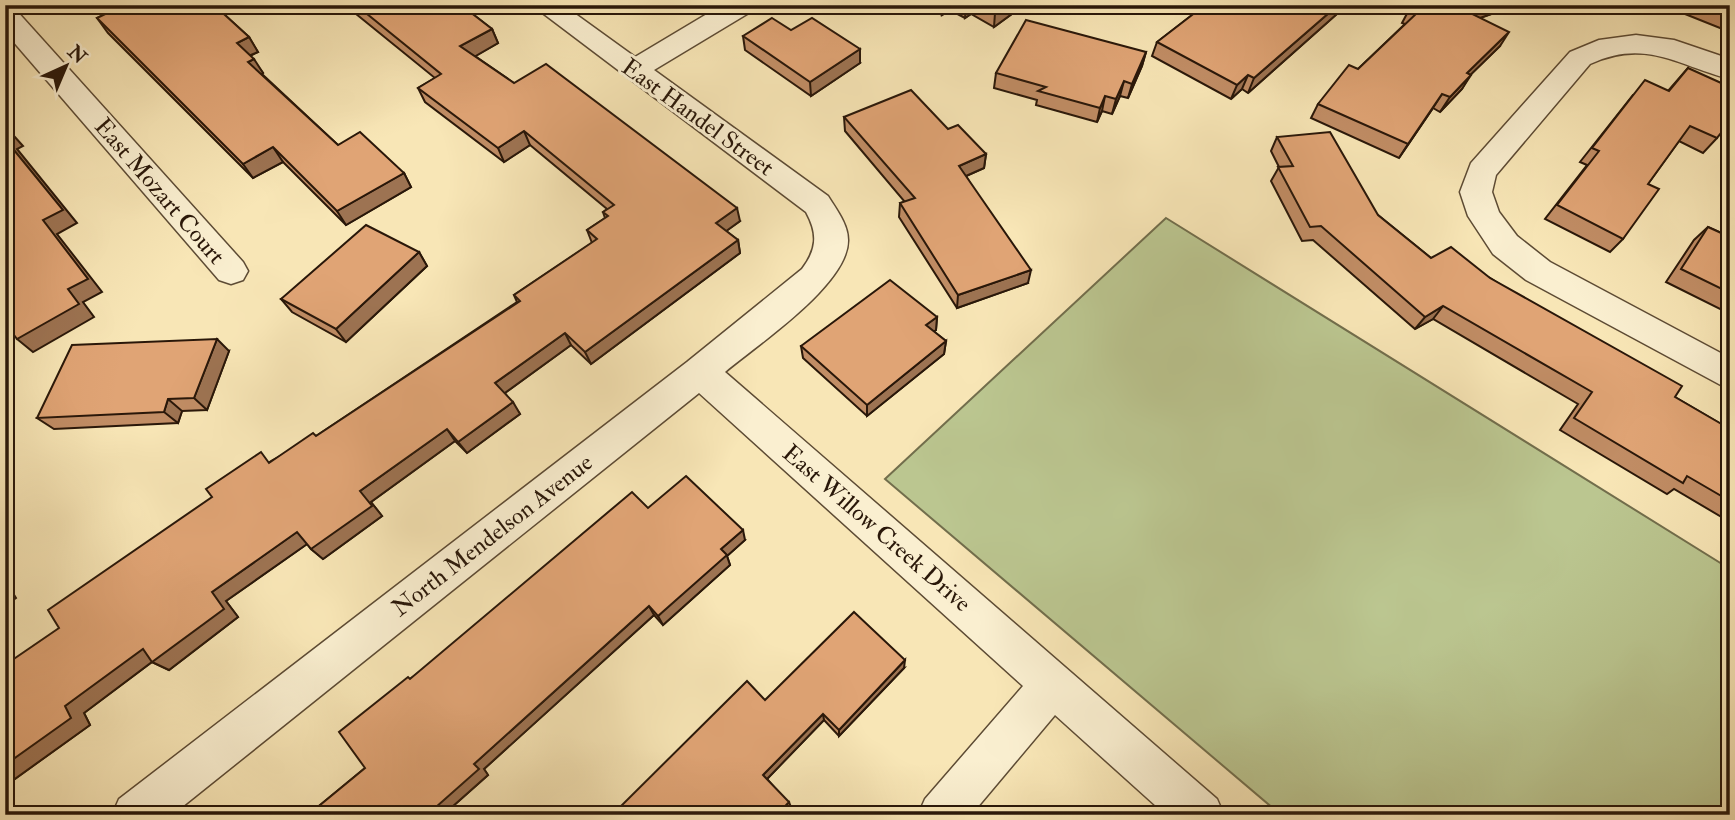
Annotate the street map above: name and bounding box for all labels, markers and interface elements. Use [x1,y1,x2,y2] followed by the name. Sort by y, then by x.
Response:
[32,32,102,102] north arrow
[62,39,92,70] text: N
[615,52,780,183] street label: East Handel Street
[88,112,232,271] street label: East Mozart Court
[776,438,978,619] street label: East Willow Creek Drive
[386,447,599,624] street label: North Mendelson Avenue

